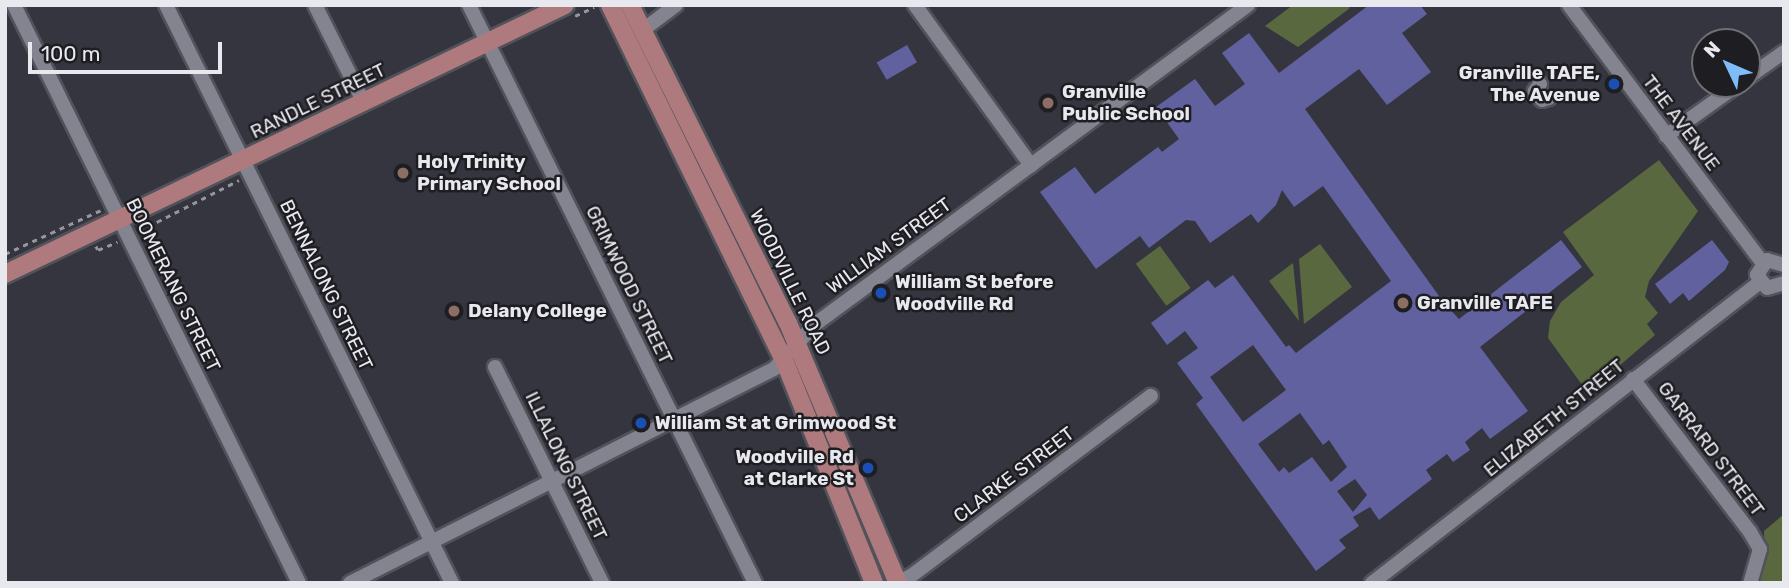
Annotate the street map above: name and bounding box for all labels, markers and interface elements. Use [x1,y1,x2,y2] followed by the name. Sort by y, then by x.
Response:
[32,28,226,72] scale bar
[1691,28,1761,98] north arrow
[1699,37,1725,62] text: N
[41,41,100,66] text: 100 m
[247,58,389,144] street label: RANDLE STREET
[1458,62,1600,106] place label: Granville TAFE, The Avenue
[1637,70,1725,176] street label: THE AVENUE
[1606,76,1622,92] marker: Granville TAFE, The Avenue
[1062,81,1190,125] place label: Granville Public School
[1040,95,1056,111] marker: Granville Public School
[417,151,561,195] place label: Holy Trinity Primary School
[395,165,411,181] marker: Holy Trinity Primary School
[822,193,956,299] street label: WILLIAM STREET
[121,195,225,375] street label: BOOMERANG STREET
[275,196,377,374] street label: BENNALONG STREET
[581,202,677,368] street label: GRIMWOOD STREET
[745,205,835,359] street label: WOODVILLE ROAD
[895,271,1054,315] place label: William St before Woodville Rd
[873,285,889,301] marker: William St before Woodville Rd
[1417,292,1553,314] place label: Granville TAFE
[1395,295,1411,311] marker: Granville TAFE
[468,300,607,322] place label: Delany College
[446,303,462,319] marker: Delany College
[1479,354,1629,482] street label: ELIZABETH STREET
[1653,377,1769,521] street label: GARRARD STREET
[520,388,612,544] street label: ILLALONG STREET
[655,412,896,434] place label: William St at Grimwood St
[633,415,649,431] marker: William St at Grimwood St
[949,422,1079,528] street label: CLARKE STREET
[735,446,854,490] place label: Woodville Rd at Clarke St
[860,460,876,476] marker: Woodville Rd at Clarke St

